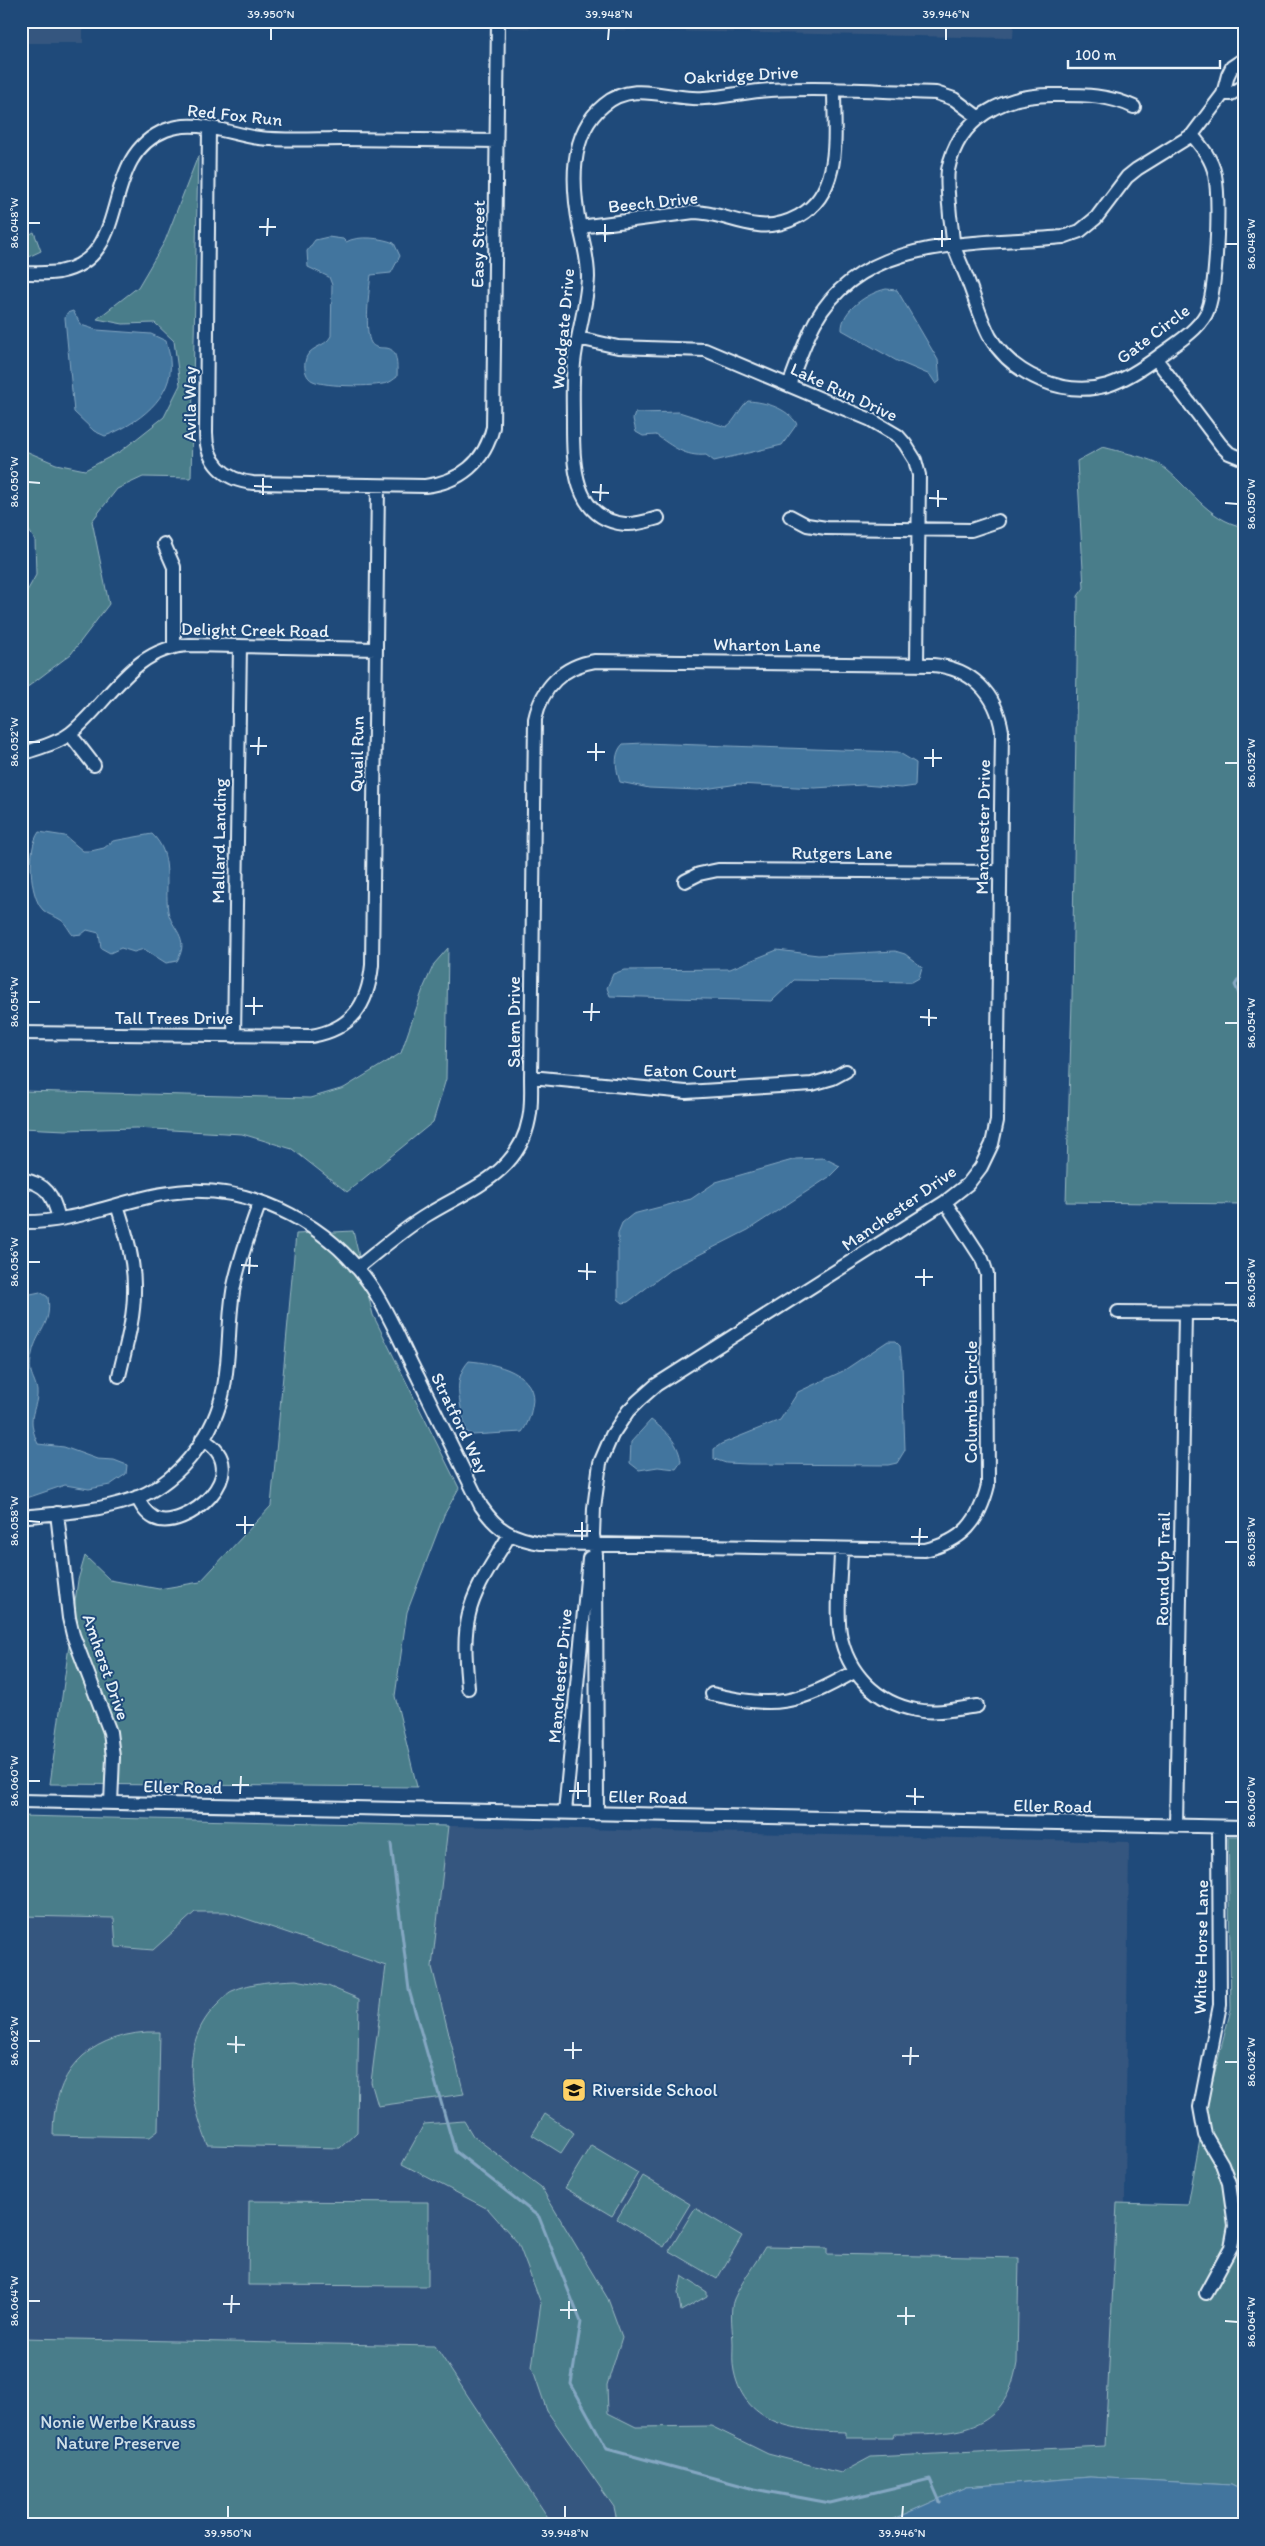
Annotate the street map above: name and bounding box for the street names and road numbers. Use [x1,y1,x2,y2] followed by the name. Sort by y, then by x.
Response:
[683,61,799,89] street label: Oakridge Drive
[186,99,284,131] street label: Red Fox Run
[607,186,699,218] street label: Beech Drive
[466,200,490,288] street label: Easy Street
[547,267,579,391] street label: Woodgate Drive
[1112,299,1194,369] street label: Gate Circle
[787,358,901,426] street label: Lake Run Drive
[179,366,201,442] street label: Avila Way
[181,618,329,642] street label: Delight Creek Road
[713,633,821,657] street label: Wharton Lane
[345,715,369,792] street label: Quail Run
[971,759,995,895] street label: Manchester Drive
[207,777,231,904] street label: Mallard Landing
[791,842,893,864] street label: Rutgers Lane
[503,976,525,1068] street label: Salem Drive
[115,1007,233,1029] street label: Tall Trees Drive
[643,1059,737,1083] street label: Eaton Court
[837,1160,961,1256] street label: Manchester Drive
[960,1341,982,1463] street label: Columbia Circle
[426,1369,494,1478] street label: Stratford Way
[1151,1512,1175,1626] street label: Round Up Trail
[543,1608,577,1744] street label: Manchester Drive
[78,1611,134,1723] street label: Amherst Drive
[143,1775,223,1799] street label: Eller Road
[608,1785,688,1809] street label: Eller Road
[1013,1794,1093,1818] street label: Eller Road
[1189,1880,1213,2014] street label: White Horse Lane

